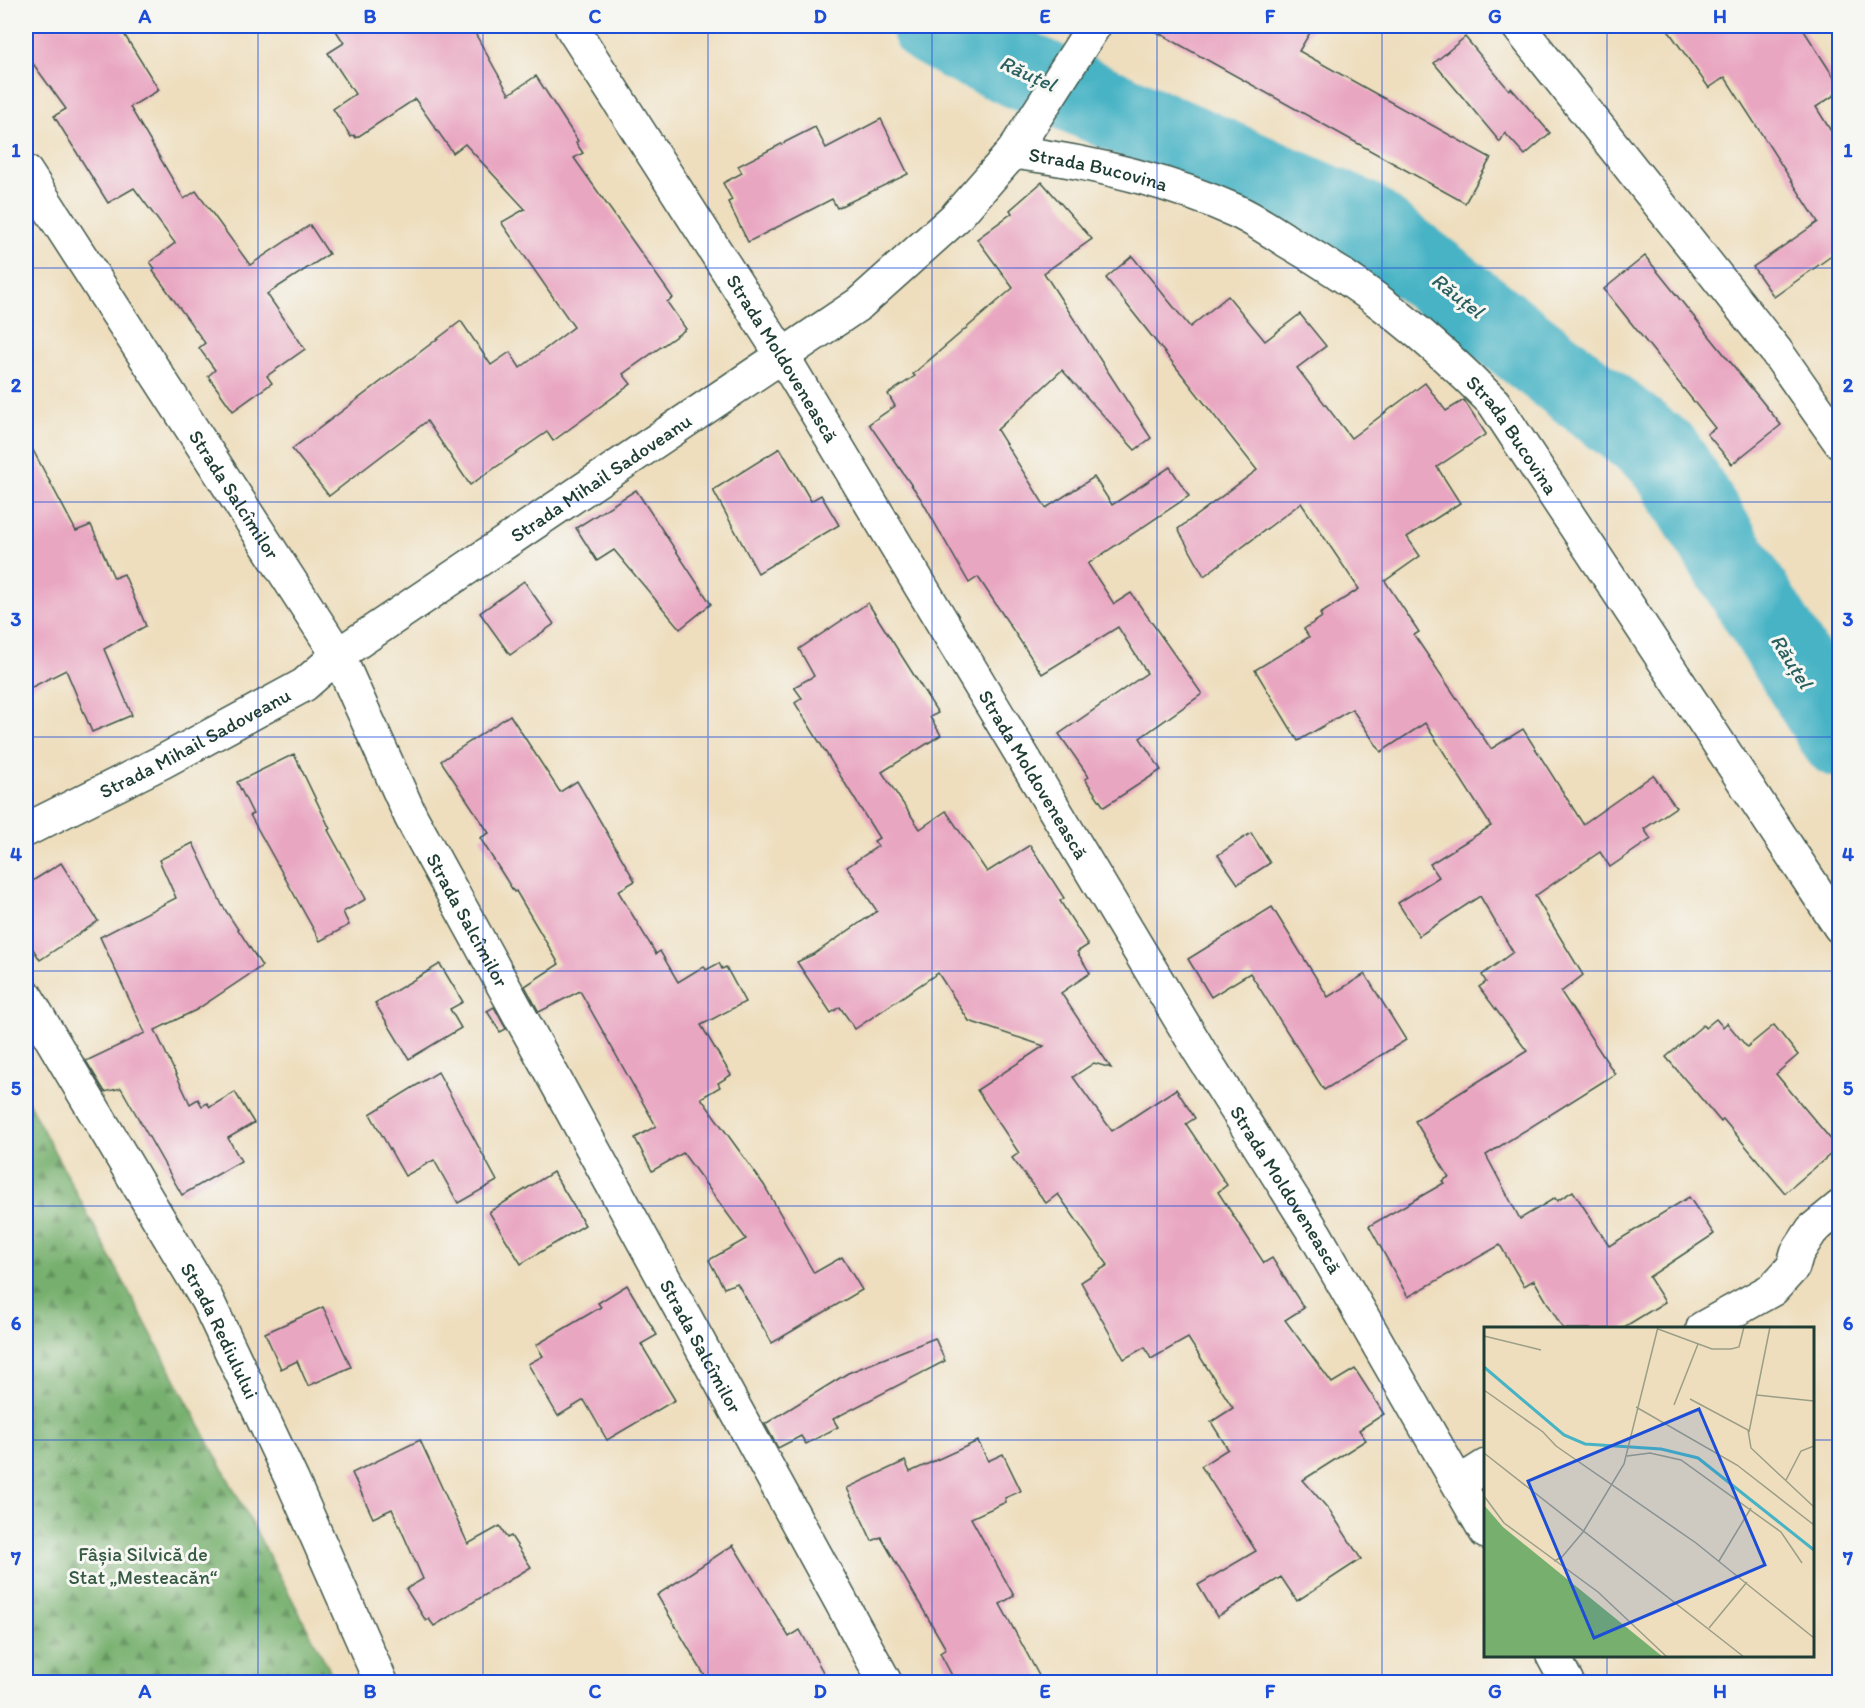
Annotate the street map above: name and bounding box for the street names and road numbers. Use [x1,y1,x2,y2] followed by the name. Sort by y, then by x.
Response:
[1027,142,1171,196] street label: Strada Bucovina
[721,270,844,447] street label: Strada Moldovenească
[1461,370,1564,500] street label: Strada Bucovina
[506,408,696,547] street label: Strada Mihail Sadoveanu
[184,426,285,564] street label: Strada Salcîmilor
[95,683,295,803] street label: Strada Mihail Sadoveanu
[974,685,1094,864] street label: Strada Moldovenească
[421,849,514,991] street label: Strada Salcîmilor
[1225,1101,1348,1278] street label: Strada Moldovenească
[175,1258,264,1403] street label: Strada Rediulului
[655,1275,747,1418] street label: Strada Salcîmilor

